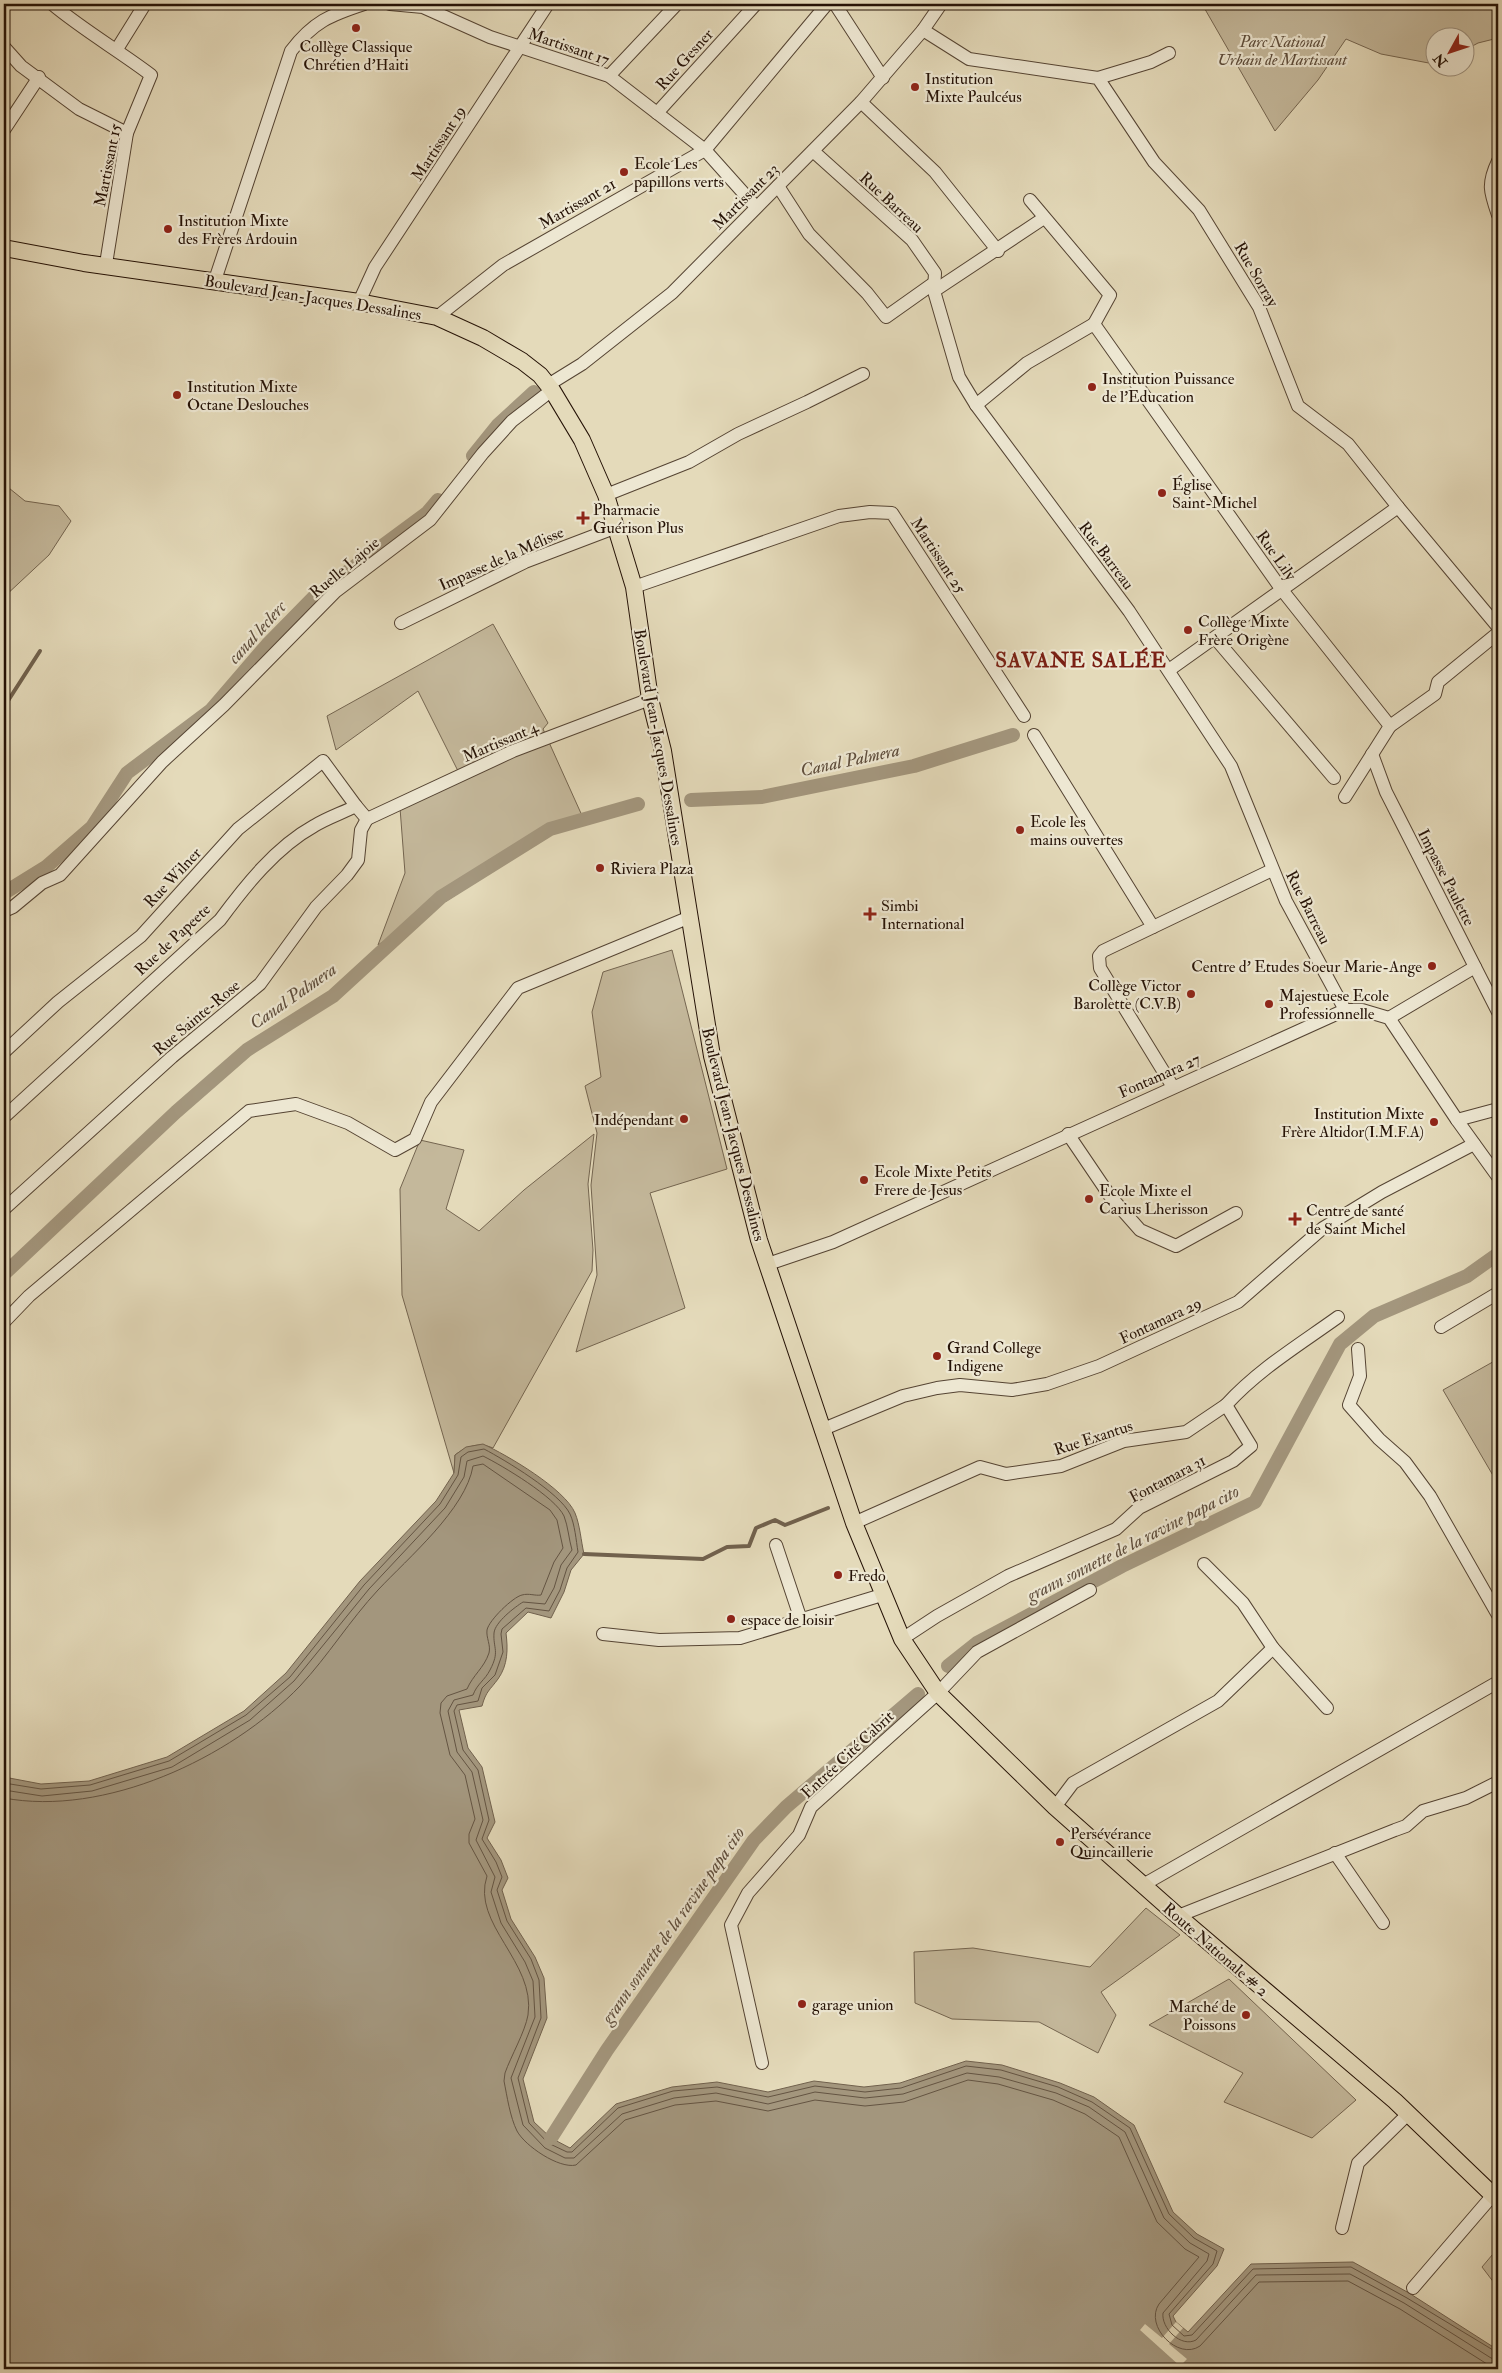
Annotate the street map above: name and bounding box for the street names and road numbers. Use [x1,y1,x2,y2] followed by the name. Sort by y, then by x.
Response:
[525,24,613,70] street label: Martissant 17
[652,25,718,95] street label: Rue Gesner
[407,102,471,185] street label: Martissant 19
[90,122,126,208] street label: Martissant 15
[708,159,783,234] street label: Martissant 23
[855,168,927,237] street label: Rue Barreau
[535,174,620,234] street label: Martissant 21
[1230,238,1283,311] street label: Rue Sorray
[203,271,423,326] street label: Boulevard Jean-Jacques Dessalines
[906,514,970,597] street label: Martissant 25
[1074,518,1138,594] street label: Rue Barreau
[436,522,568,596] street label: Impasse de la Mélisse
[1252,527,1301,585] street label: Rue Lily
[306,533,384,603] street label: Ruelle Lajoie
[628,627,687,847] street label: Boulevard Jean-Jacques Dessalines
[460,717,542,767] street label: Martissant 4
[1412,826,1479,930] street label: Impasse Paulette
[140,843,206,912] street label: Rue Wilner
[1281,867,1335,948] street label: Rue Barreau
[131,899,216,981] street label: Rue de Papeete
[149,975,244,1060] street label: Rue Sainte-Rose
[696,1025,769,1243] street label: Boulevard Jean-Jacques Dessalines
[1115,1049,1204,1103] street label: Fontamara 27
[1116,1293,1205,1349] street label: Fontamara 29
[1051,1416,1135,1460] street label: Rue Exantus
[1126,1450,1209,1507] street label: Fontamara 31
[797,1707,898,1803] street label: Entrée Cité Cabrit
[1159,1899,1272,2001] street label: Route Nationale # 2

